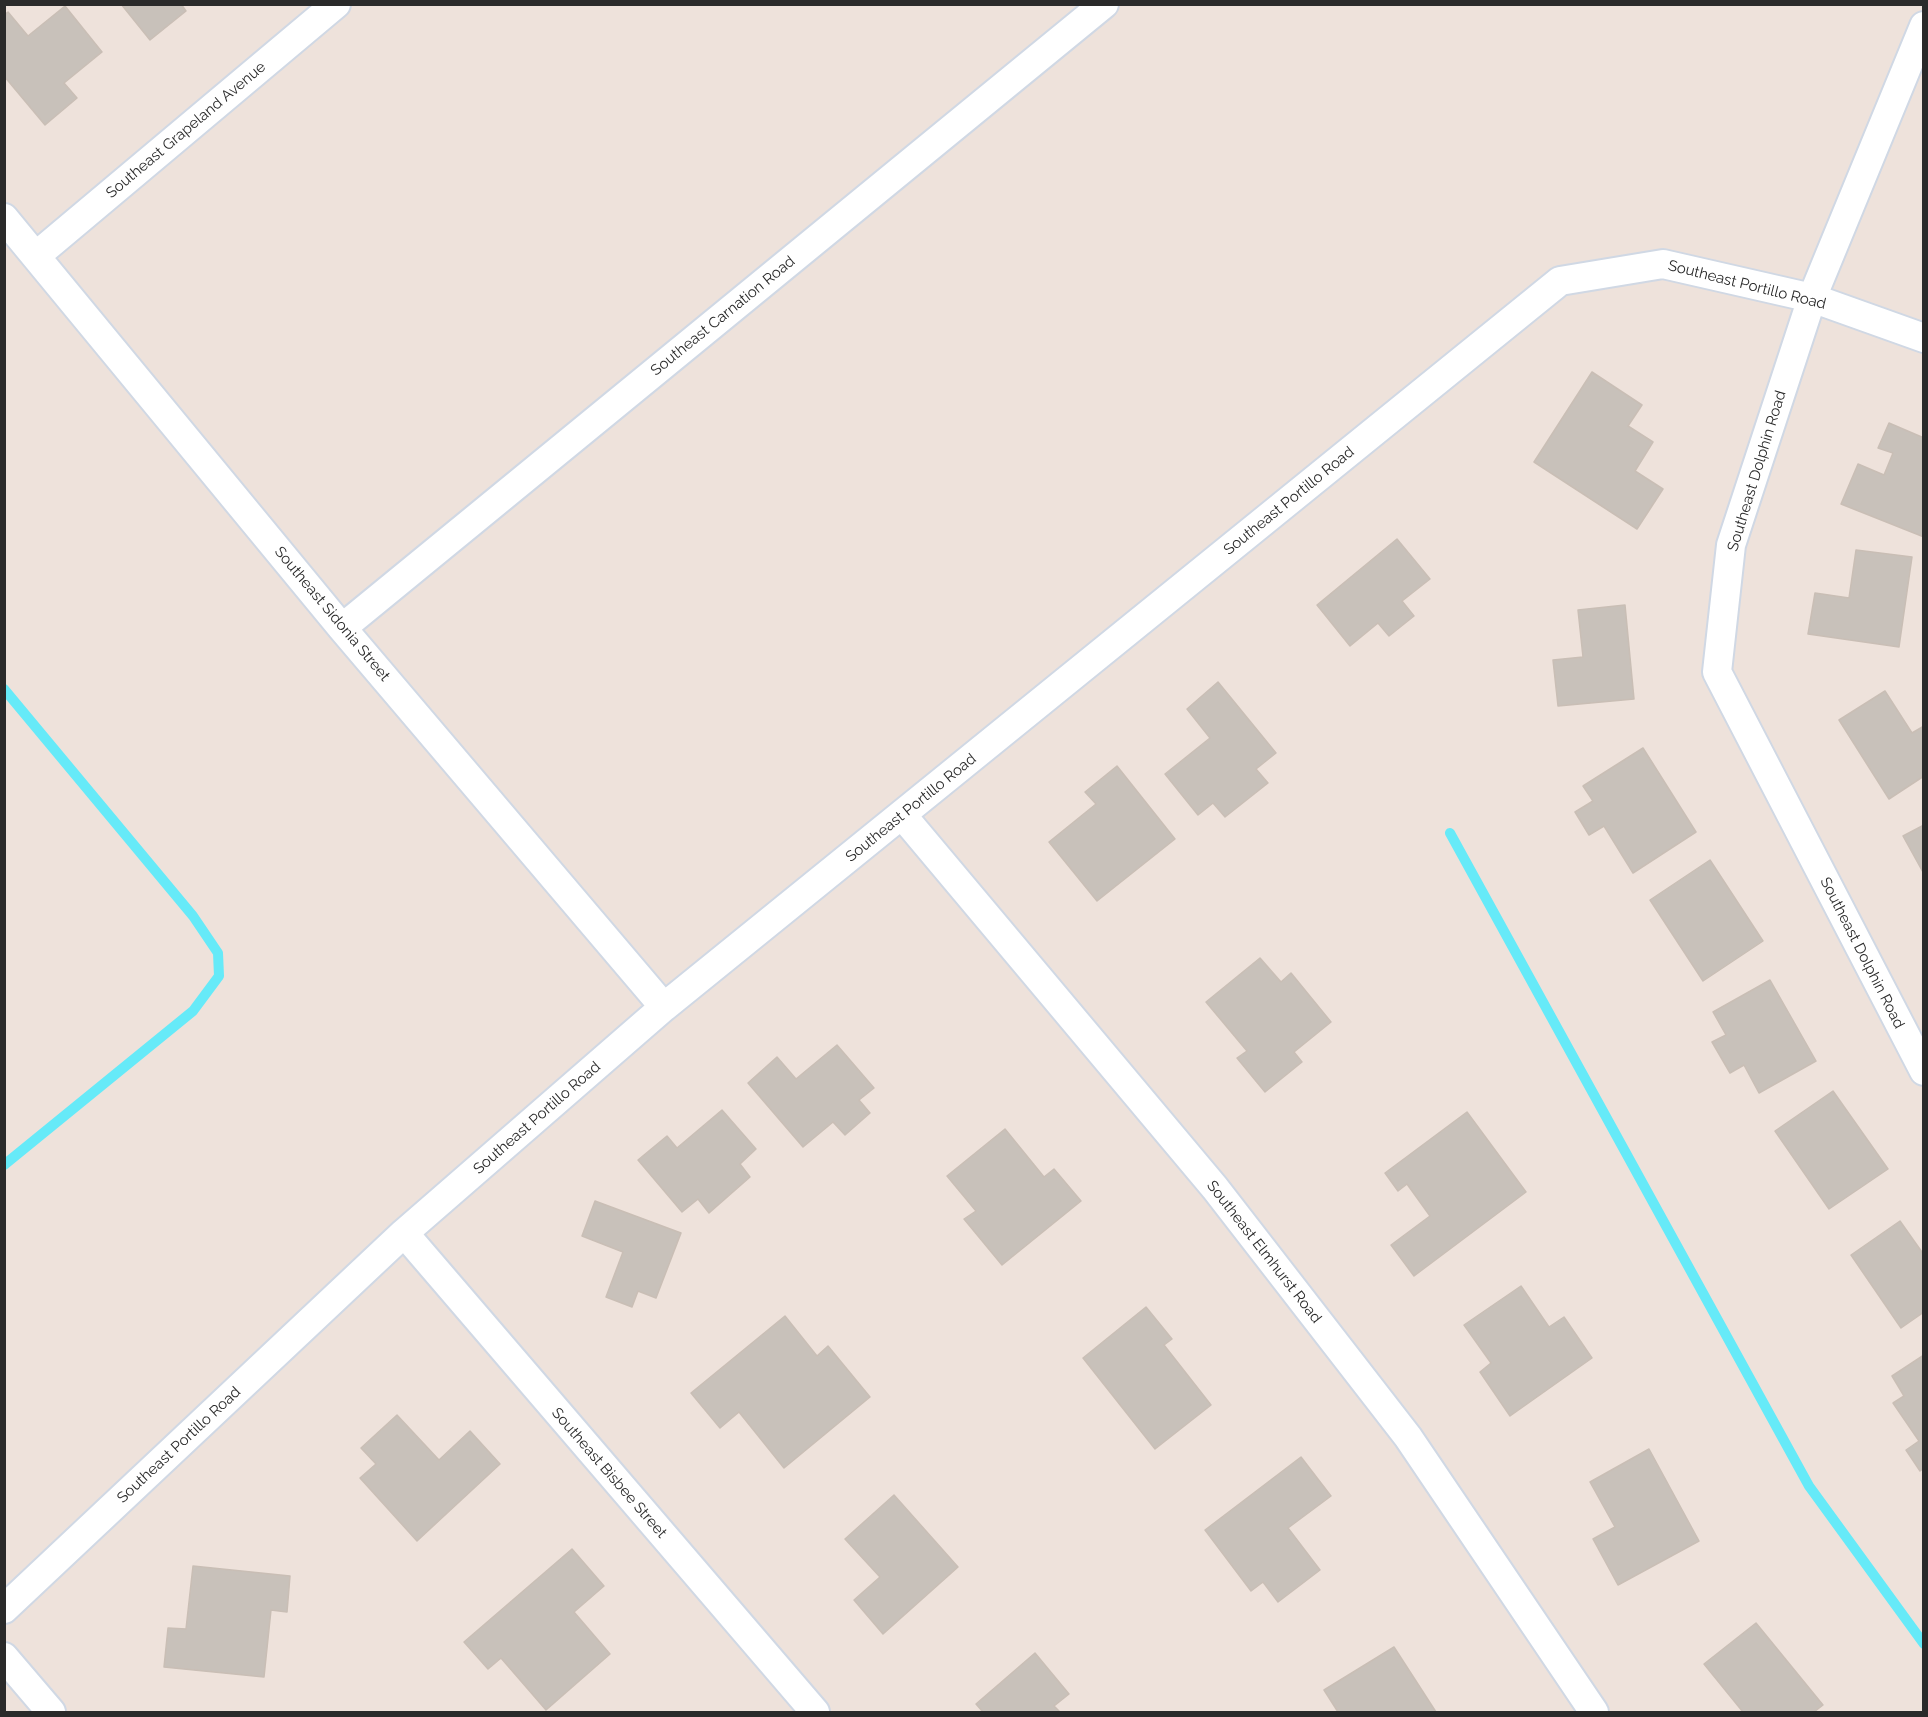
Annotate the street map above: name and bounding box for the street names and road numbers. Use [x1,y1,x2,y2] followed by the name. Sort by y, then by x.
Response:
[103,58,269,202] street label: Southeast Grapeland Avenue
[647,252,799,380] street label: Southeast Carnation Road
[1666,257,1828,313] street label: Southeast Portillo Road
[1724,388,1790,554] street label: Southeast Dolphin Road
[1220,443,1358,559] street label: Southeast Portillo Road
[270,543,394,685] street label: Southeast Sidonia Street
[842,750,980,866] street label: Southeast Portillo Road
[1816,874,1908,1032] street label: Southeast Dolphin Road
[470,1058,604,1178] street label: Southeast Portillo Road
[1203,1177,1325,1327] street label: Southeast Elmhurst Road
[113,1383,245,1507] street label: Southeast Portillo Road
[548,1404,670,1542] street label: Southeast Bisbee Street

